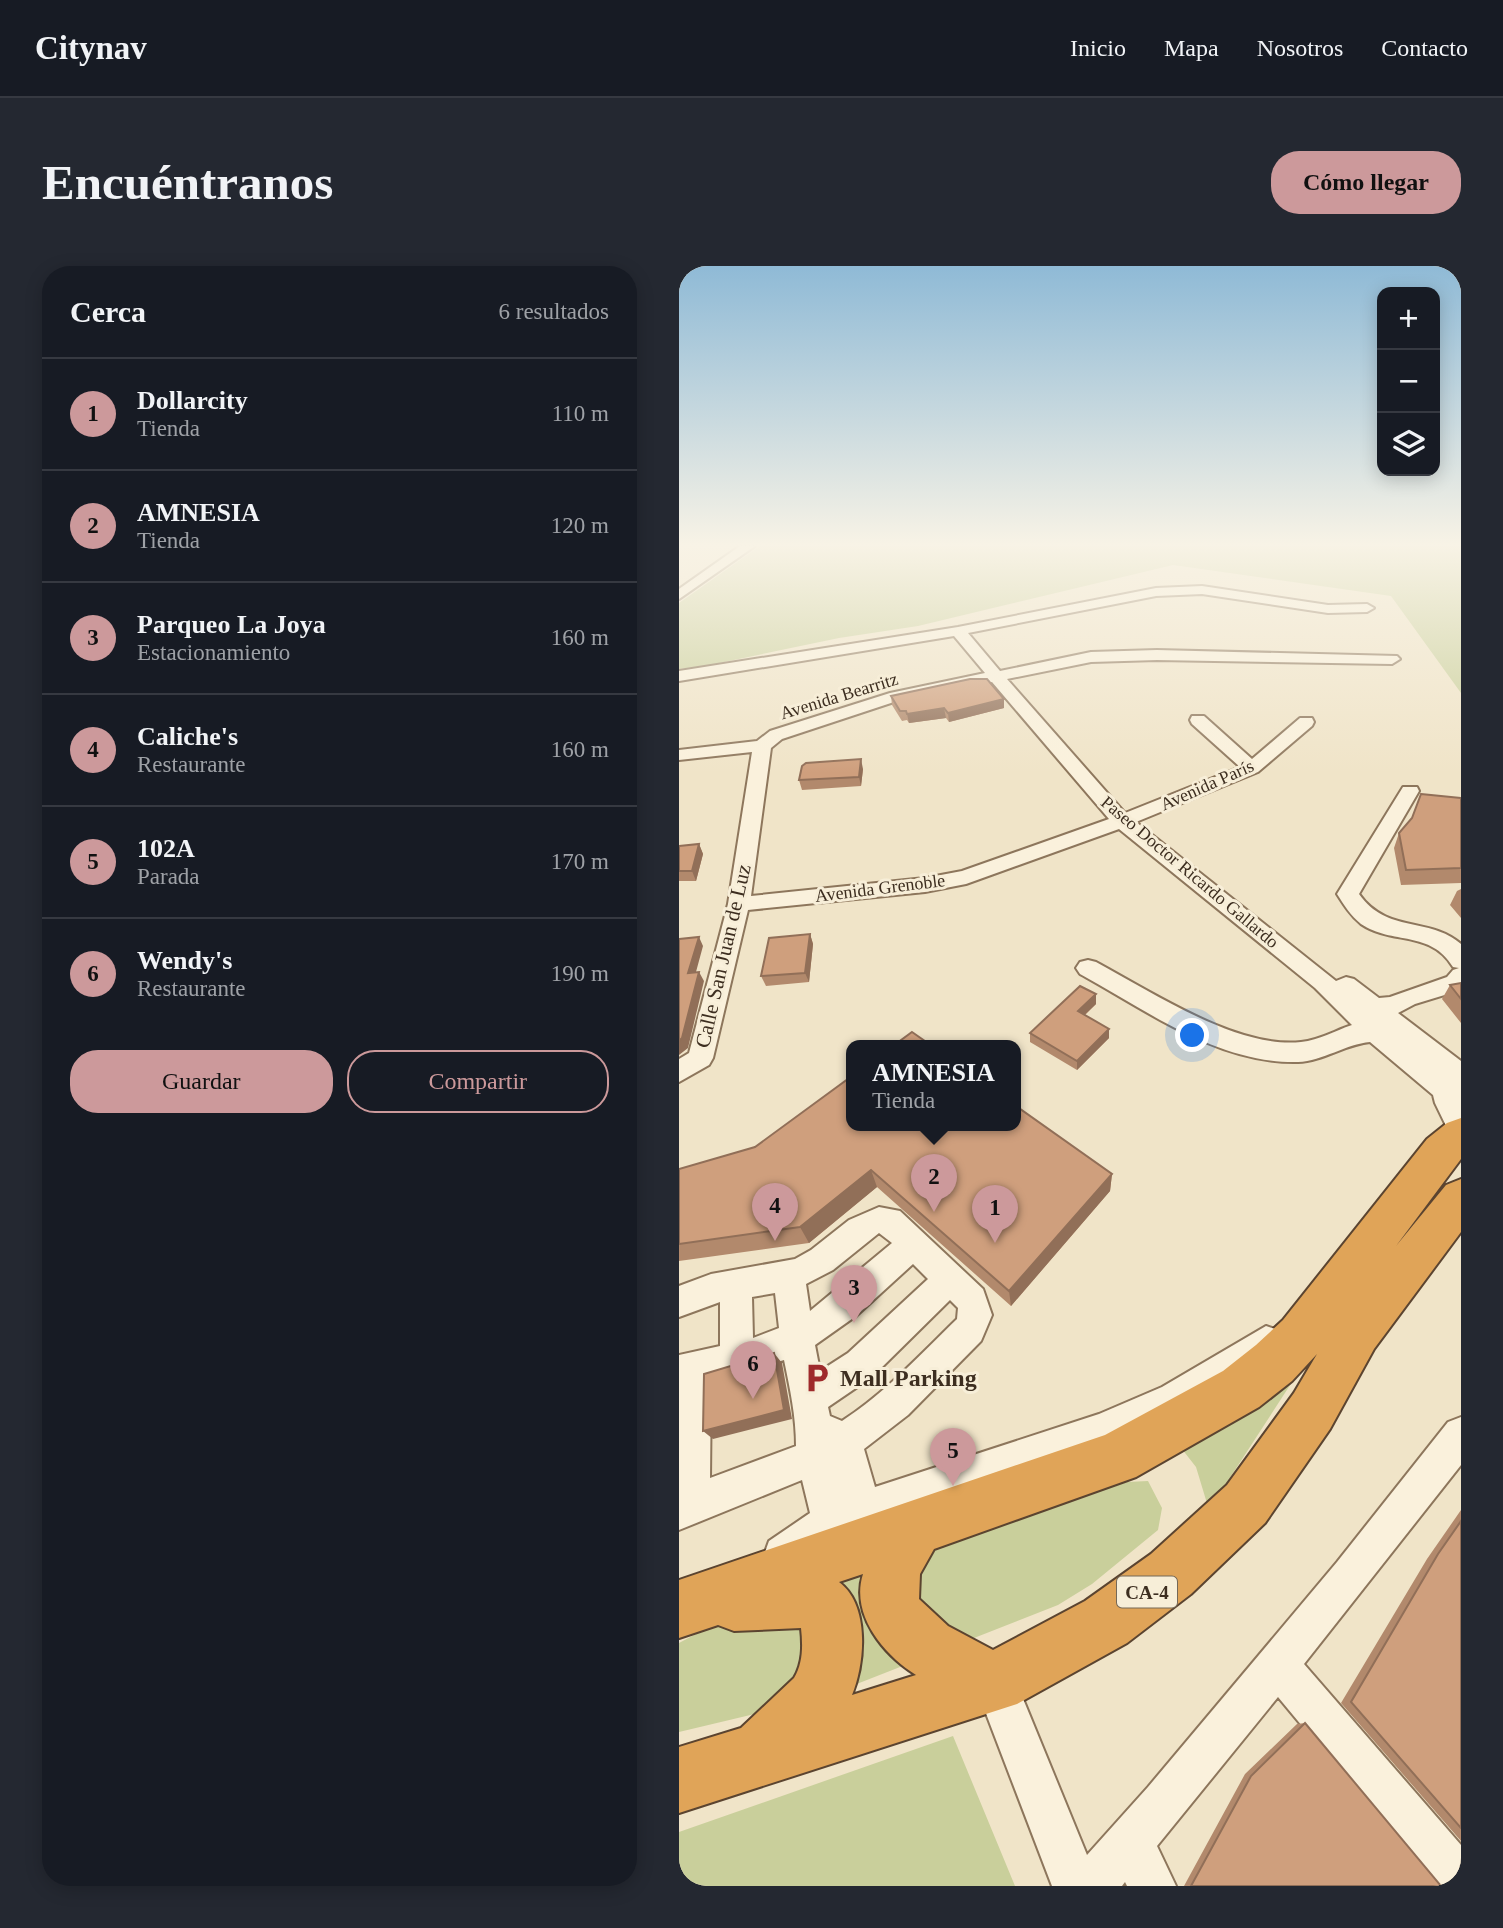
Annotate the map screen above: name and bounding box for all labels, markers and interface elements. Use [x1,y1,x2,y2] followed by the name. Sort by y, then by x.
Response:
[35,30,147,66] text: Citynav
[1070,35,1126,61] text: Inicio
[1164,35,1219,61] text: Mapa
[1257,35,1343,61] text: Nosotros
[1381,35,1468,61] text: Contacto
[1271,151,1461,214] button: Cómo llegar
[42,155,333,210] text: Encuéntranos
[1377,287,1440,476] map controls
[1377,287,1440,350] button: +
[70,295,146,328] text: Cerca
[498,299,609,324] text: 6 resultados
[1377,350,1440,413] button: −
[137,386,248,415] text: Dollarcity
[87,401,99,426] text: 1
[552,401,609,426] text: 110 m
[1377,413,1440,476] button: layers
[137,416,200,441] text: Tienda
[137,498,260,527] text: AMNESIA
[87,513,99,538] text: 2
[551,513,609,538] text: 120 m
[137,528,200,553] text: Tienda
[137,610,326,639] text: Parqueo La Joya
[87,625,99,650] text: 3
[551,625,609,650] text: 160 m
[137,640,290,665] text: Estacionamiento
[778,669,900,723] street label: Avenida Bearritz
[137,722,238,751] text: Caliche's
[87,737,99,762] text: 4
[551,737,609,762] text: 160 m
[137,752,246,777] text: Restaurante
[1157,755,1257,815] street label: Avenida París
[1097,792,1283,952] street label: Paseo Doctor Ricardo Gallardo
[137,834,195,863] text: 102A
[87,849,99,874] text: 5
[551,849,609,874] text: 170 m
[690,862,756,1050] street label: Calle San Juan de Luz
[137,864,200,889] text: Parada
[814,870,946,906] street label: Avenida Grenoble
[137,946,232,975] text: Wendy's
[87,961,99,986] text: 6
[551,961,609,986] text: 190 m
[137,976,246,1001] text: Restaurante
[1175,1018,1209,1052] your location
[846,1040,1021,1131] popup
[70,1050,333,1113] button: Guardar
[347,1050,609,1113] button: Compartir
[872,1058,995,1087] text: AMNESIA
[872,1088,935,1113] text: Tienda
[911,1154,957,1212] pin: 2
[752,1183,798,1241] pin: 4
[972,1185,1018,1243] pin: 1
[831,1265,877,1323] pin: 3
[730,1341,776,1399] pin: 6
[800,1361,834,1395] parking icon: Mall Parking
[840,1365,977,1391] place label: Mall Parking
[930,1428,976,1486] pin: 5
[1117,1576,1177,1608] road number: CA-4

